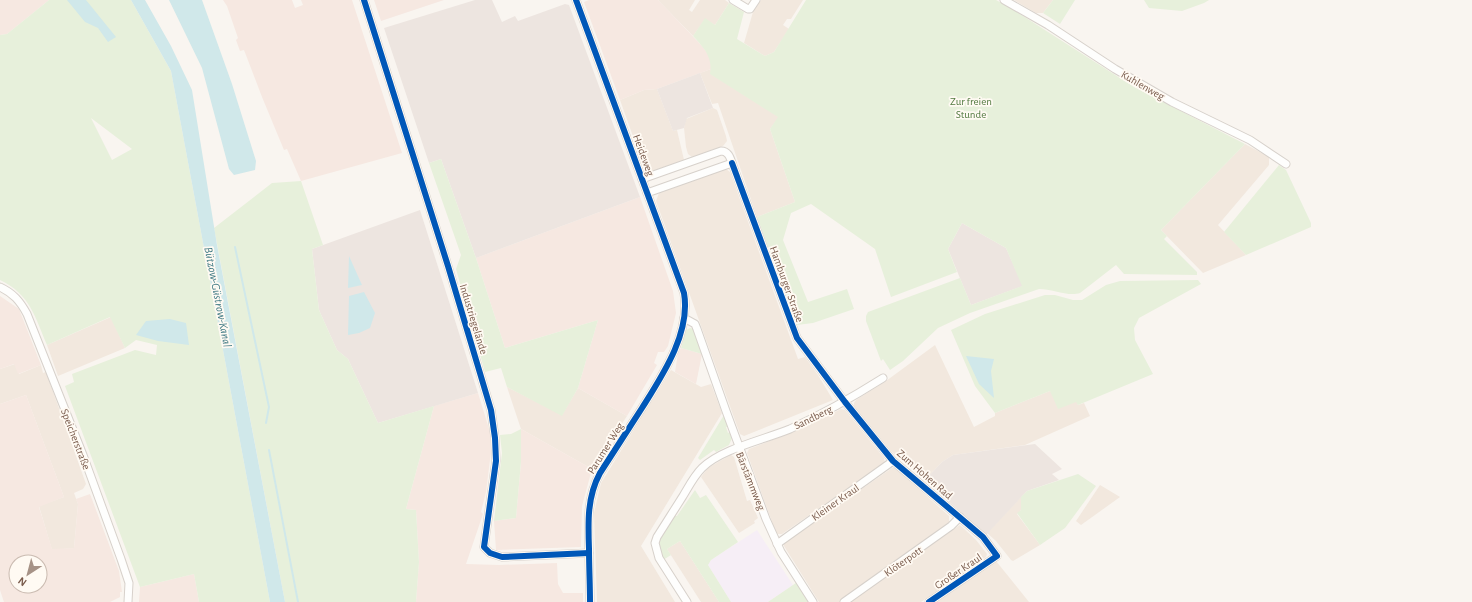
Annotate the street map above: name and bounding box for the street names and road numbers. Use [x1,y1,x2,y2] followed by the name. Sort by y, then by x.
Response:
[1119,69,1167,103] street label: Kuhlenweg
[631,133,656,178] street label: Heideweg
[768,245,805,324] street label: Hamburger Straße
[458,283,489,356] street label: Industriegelände
[792,403,835,431] street label: Sandberg
[59,407,92,471] street label: Speicherstraße
[585,420,626,476] street label: Parumer Weg
[895,447,955,501] street label: Zum Hohen Rad
[734,450,767,513] street label: Bärstämmweg
[809,482,861,523] street label: Kleiner Kraul
[882,544,925,579] street label: Klöterpott
[933,552,984,591] street label: Großer Kraul

